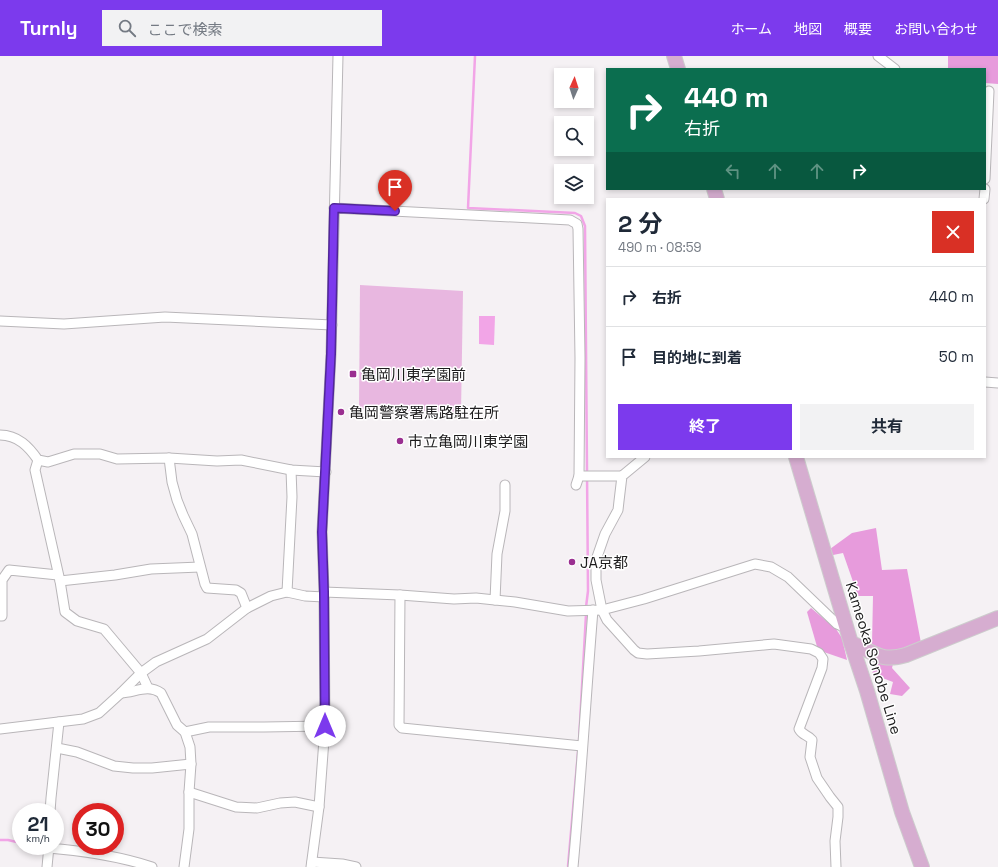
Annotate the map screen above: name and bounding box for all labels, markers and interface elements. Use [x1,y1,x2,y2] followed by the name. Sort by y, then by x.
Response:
[102,10,382,46] search box
[20,16,78,41] text: Turnly
[116,17,138,39] icon: search
[148,20,223,39] text: ここで検索
[730,20,772,38] text: ホーム
[794,20,822,38] text: 地図
[844,20,872,38] text: 概要
[894,20,978,38] text: お問い合わせ
[554,68,594,108] north arrow
[554,68,594,204] map controls
[684,79,769,115] text: 440 m
[618,84,670,136] icon: right
[554,116,594,156] button: search
[684,117,720,140] text: 右折
[722,160,744,182] icon: left
[764,160,786,182] icon: ahead
[806,160,828,182] icon: ahead
[848,160,870,182] icon: right
[554,164,594,204] button: layers
[378,170,412,211] pin
[384,176,406,198] icon: arrive
[618,208,662,239] text: 2 分
[932,211,974,253] button: close
[618,239,702,256] text: 490 m · 08:59
[618,286,640,308] icon: right
[929,287,974,306] text: 440 m
[652,288,682,307] text: 右折
[618,346,640,368] icon: arrive
[939,347,974,366] text: 50 m
[652,348,742,367] text: 目的地に到着
[361,365,466,384] place label: 亀岡川東学園前
[348,369,358,379] marker: 亀岡川東学園前
[349,403,499,422] place label: 亀岡警察署馬路駐在所
[618,404,792,450] button: 終了
[800,404,974,450] button: 共有
[336,407,346,417] marker: 亀岡警察署馬路駐在所
[408,432,528,451] place label: 市立亀岡川東学園
[395,436,405,446] marker: 市立亀岡川東学園
[580,553,628,572] place label: JA京都
[567,557,577,567] marker: JA京都
[842,579,906,737] street label: Kameoka Sonobe Line
[304,705,346,747] position arrow
[72,803,124,855] speed limit sign: 30
[28,811,48,837] text: 21
[26,832,50,845] text: km/h

